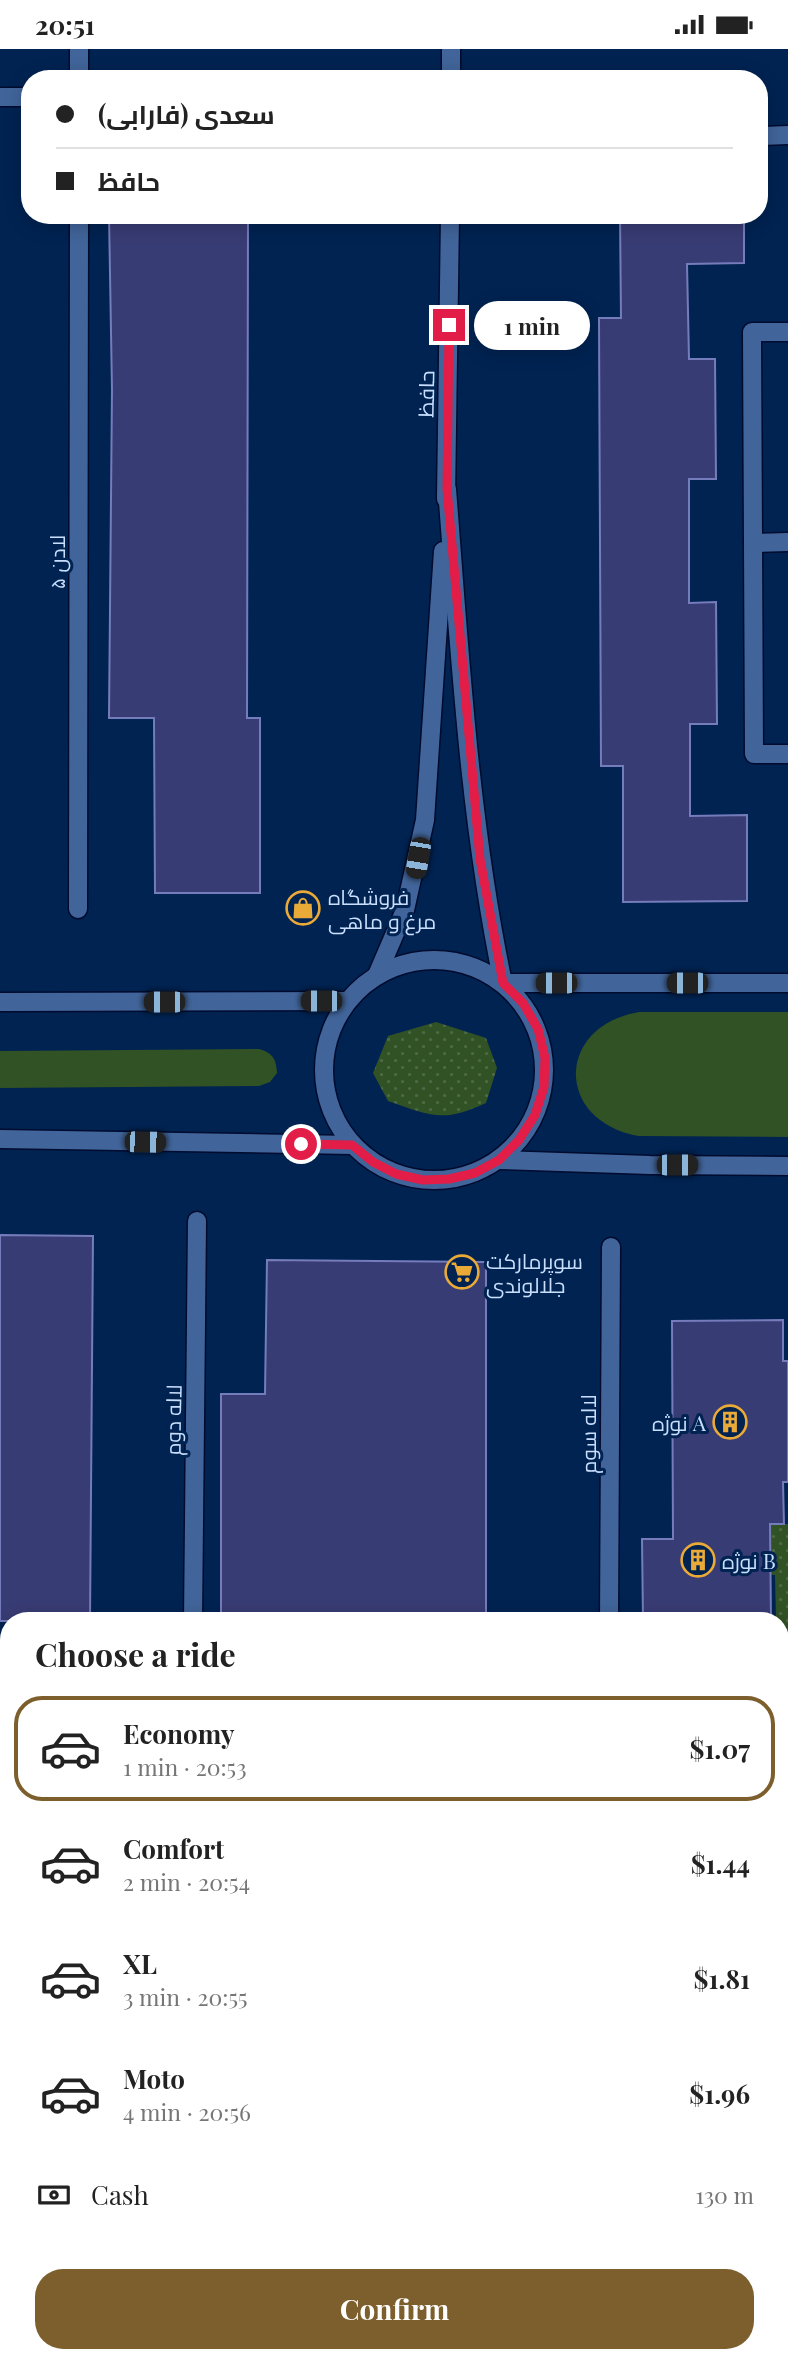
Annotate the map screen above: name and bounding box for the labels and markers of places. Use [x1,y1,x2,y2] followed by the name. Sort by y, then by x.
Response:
[328,882,436,936] place label: فروشگاه مرغ و ماهی
[284,889,322,927] shop icon: فروشگاه مرغ و ماهی
[486,1246,583,1299] place label: سوپرمارکت جلالوندی
[443,1253,481,1291] supermarket icon: سوپرمارکت جلالوندی
[711,1403,749,1441] building icon: نوژه A
[652,1408,707,1436] place label: نوژه A
[679,1541,717,1579] building icon: نوژه B
[722,1546,776,1574] place label: نوژه B

